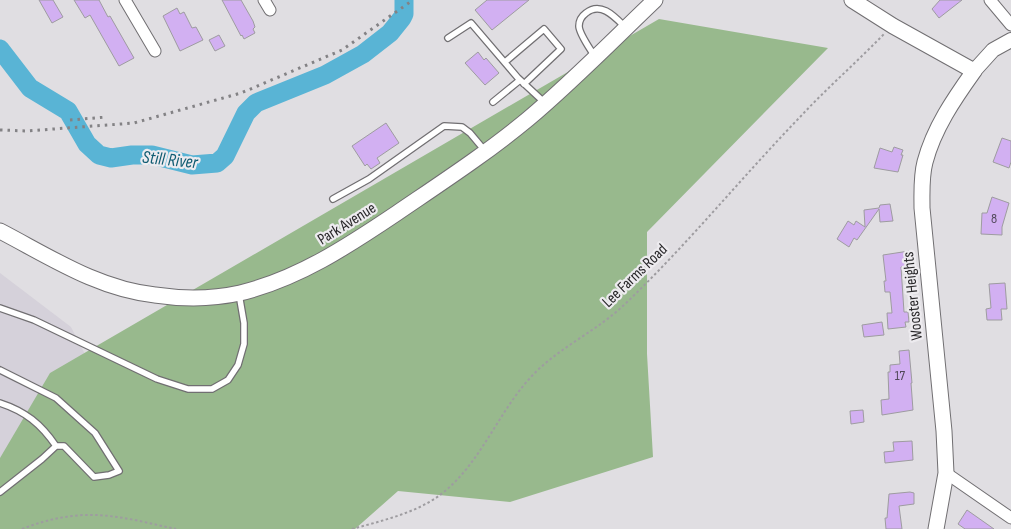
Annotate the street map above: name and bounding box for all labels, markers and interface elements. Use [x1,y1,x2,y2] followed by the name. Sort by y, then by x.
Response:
[141,147,200,173] water label: Still River
[314,199,380,249] street label: Park Avenue
[991,210,997,227] house number: 8
[599,240,671,312] street label: Lee Farms Road
[899,251,927,341] street label: Wooster Heights
[895,367,906,384] house number: 17

